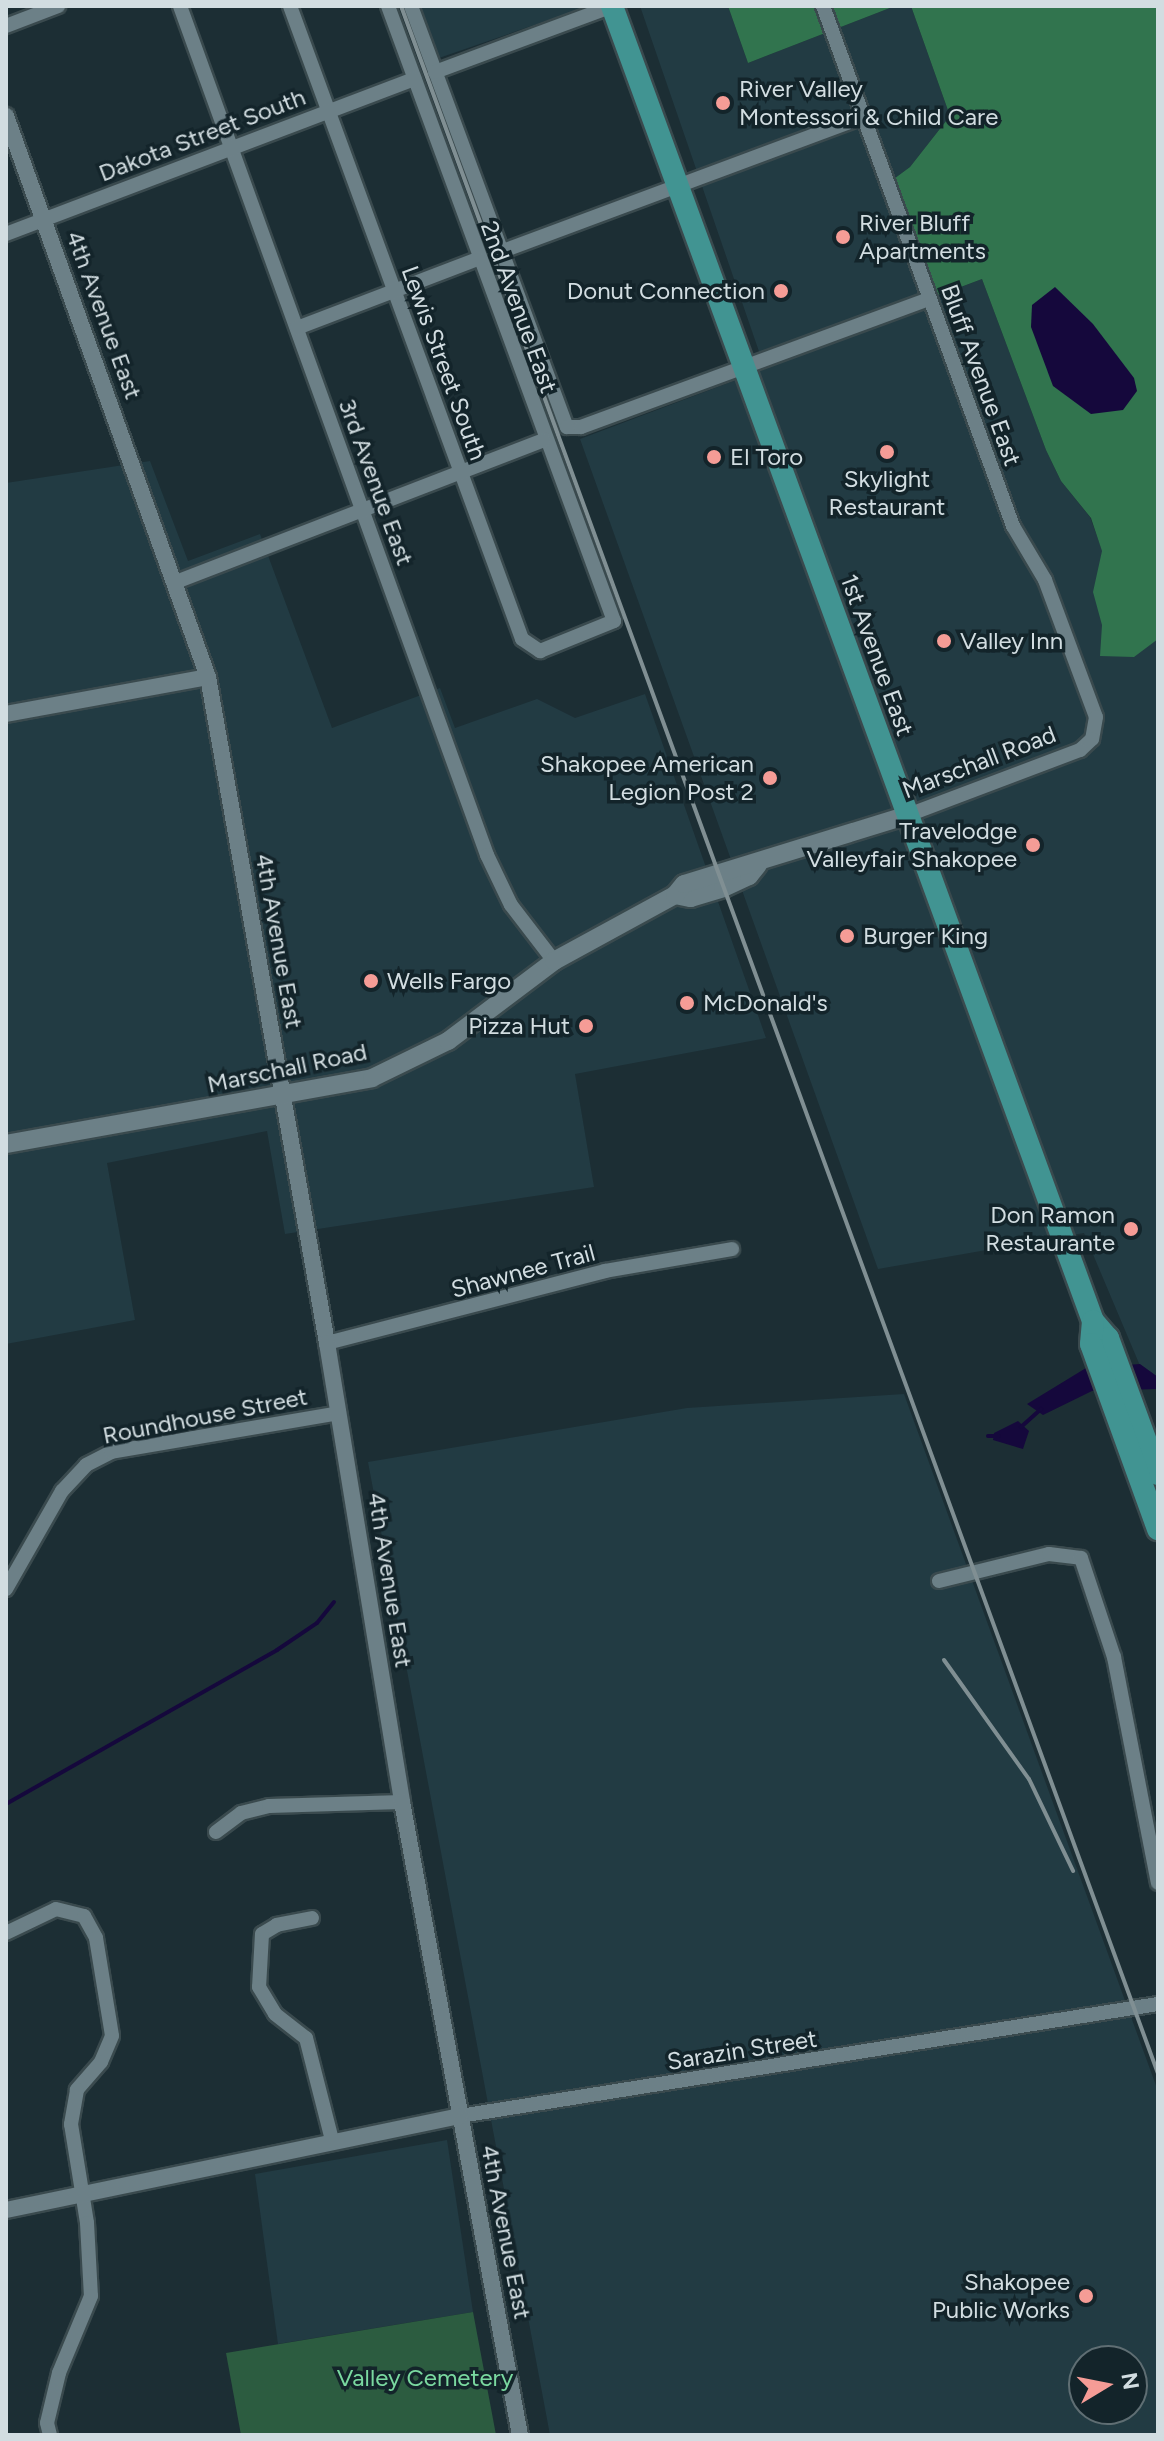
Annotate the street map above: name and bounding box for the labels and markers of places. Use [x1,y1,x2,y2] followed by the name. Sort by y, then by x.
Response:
[739,75,998,131] place label: River Valley Montessori & Child Care
[714,94,732,112] marker: River Valley Montessori & Child Care
[859,209,986,265] place label: River Bluff Apartments
[834,228,852,246] marker: River Bluff Apartments
[567,277,765,305] place label: Donut Connection
[772,282,790,300] marker: Donut Connection
[730,443,803,471] place label: El Toro
[878,443,896,461] marker: Skylight Restaurant
[705,448,723,466] marker: El Toro
[829,465,945,521] place label: Skylight Restaurant
[960,627,1063,655] place label: Valley Inn
[935,632,953,650] marker: Valley Inn
[540,750,754,806] place label: Shakopee American Legion Post 2
[761,769,779,787] marker: Shakopee American Legion Post 2
[806,817,1017,873] place label: Travelodge Valleyfair Shakopee
[1024,836,1042,854] marker: Travelodge Valleyfair Shakopee
[863,922,988,950] place label: Burger King
[838,927,856,945] marker: Burger King
[387,967,511,995] place label: Wells Fargo
[362,972,380,990] marker: Wells Fargo
[703,989,828,1017] place label: McDonald's
[678,994,696,1012] marker: McDonald's
[468,1012,570,1040] place label: Pizza Hut
[577,1017,595,1035] marker: Pizza Hut
[985,1201,1115,1257] place label: Don Ramon Restaurante
[1122,1220,1140,1238] marker: Don Ramon Restaurante
[932,2268,1070,2324] place label: Shakopee Public Works
[1077,2287,1095,2305] marker: Shakopee Public Works

